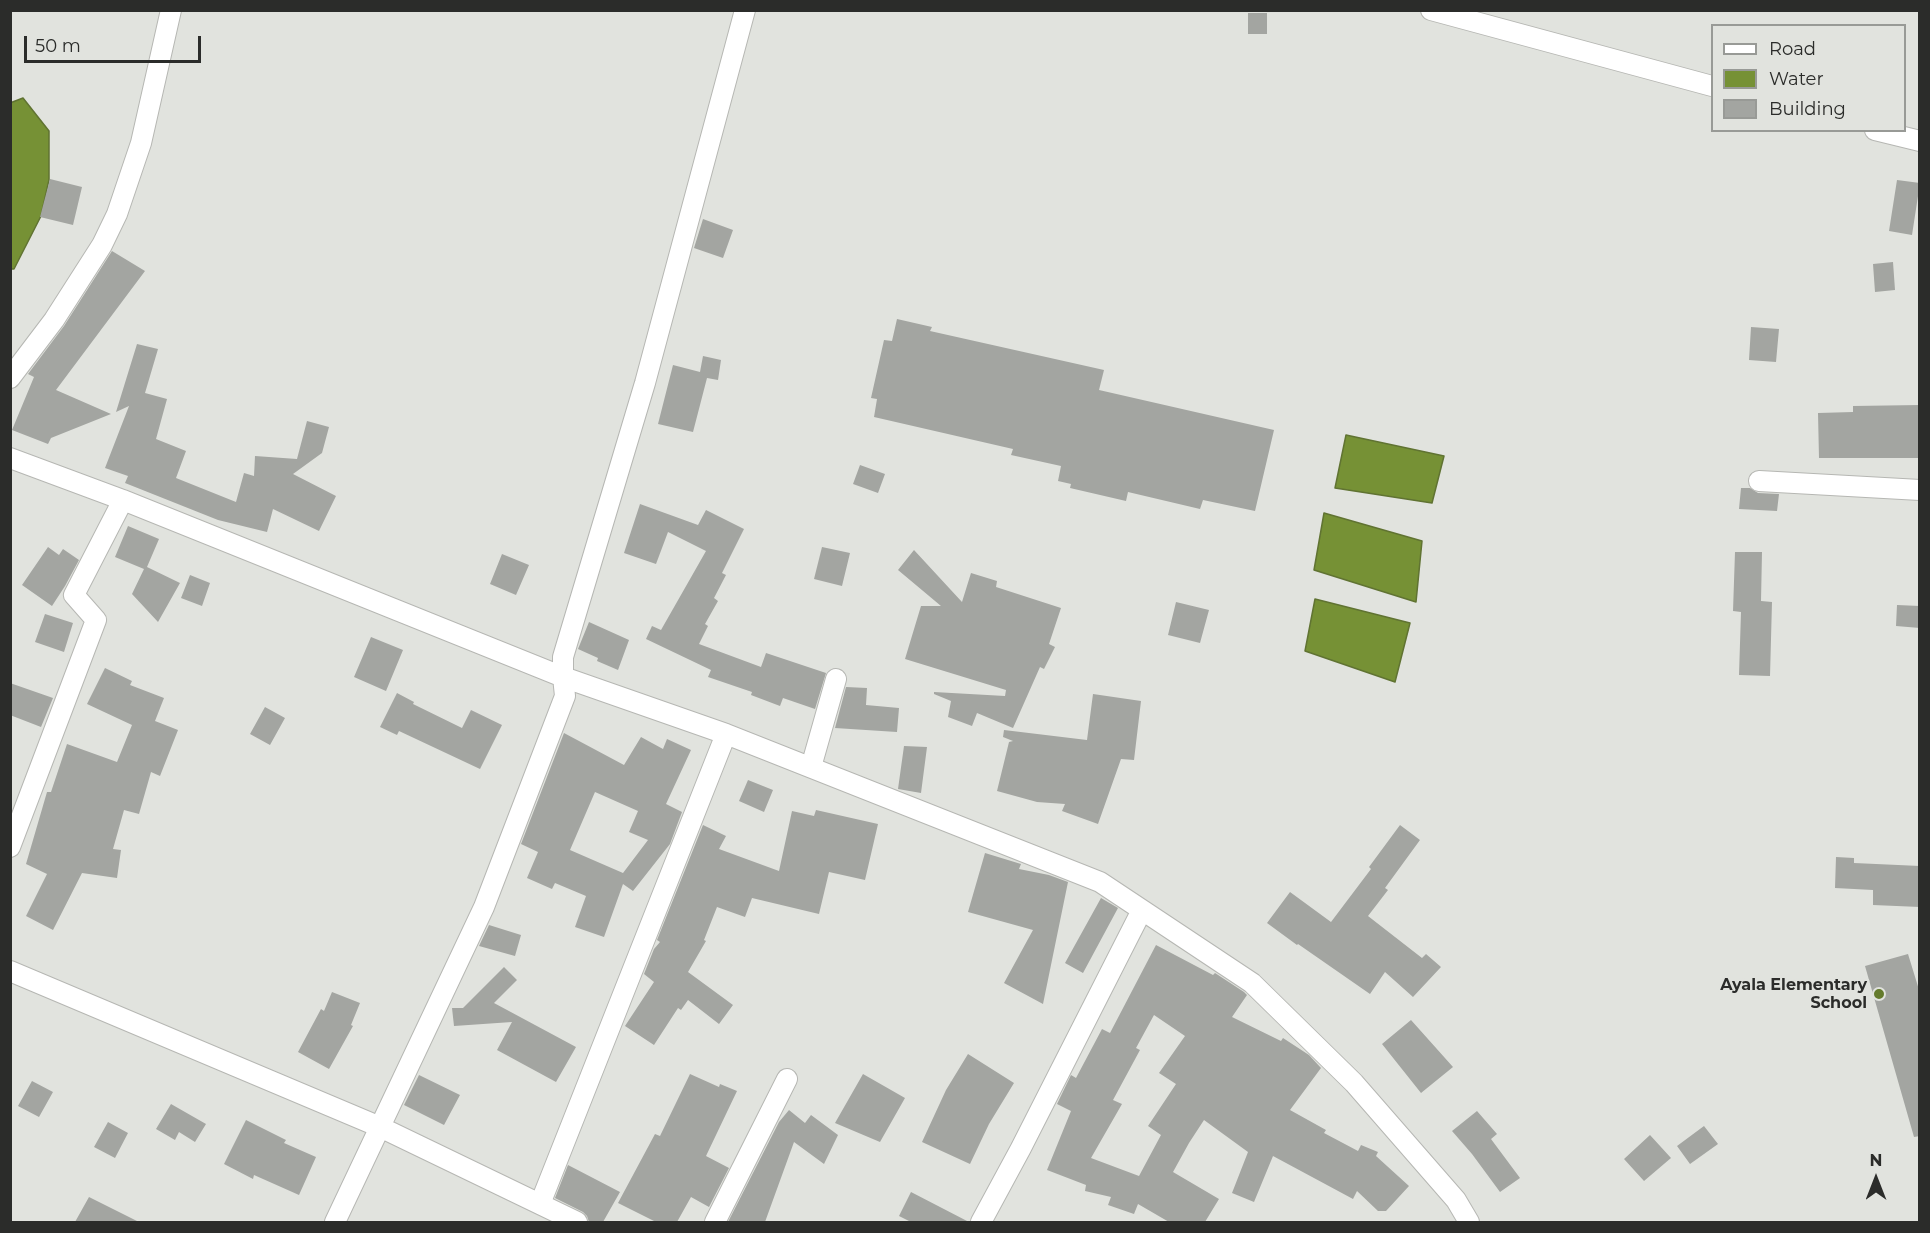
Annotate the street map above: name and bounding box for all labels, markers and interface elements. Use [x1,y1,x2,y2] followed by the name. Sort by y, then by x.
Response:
[27,24,204,62] scale bar
[1711,24,1906,132] legend
[35,35,81,57] text: 50 m
[1769,38,1816,60] text: Road
[1769,68,1824,90] text: Water
[1769,98,1846,120] text: Building
[1720,975,1867,1013] place label: Ayala Elementary School
[1872,987,1886,1001] marker: Ayala Elementary School
[1846,1149,1906,1209] north arrow
[1870,1151,1882,1170] text: N

